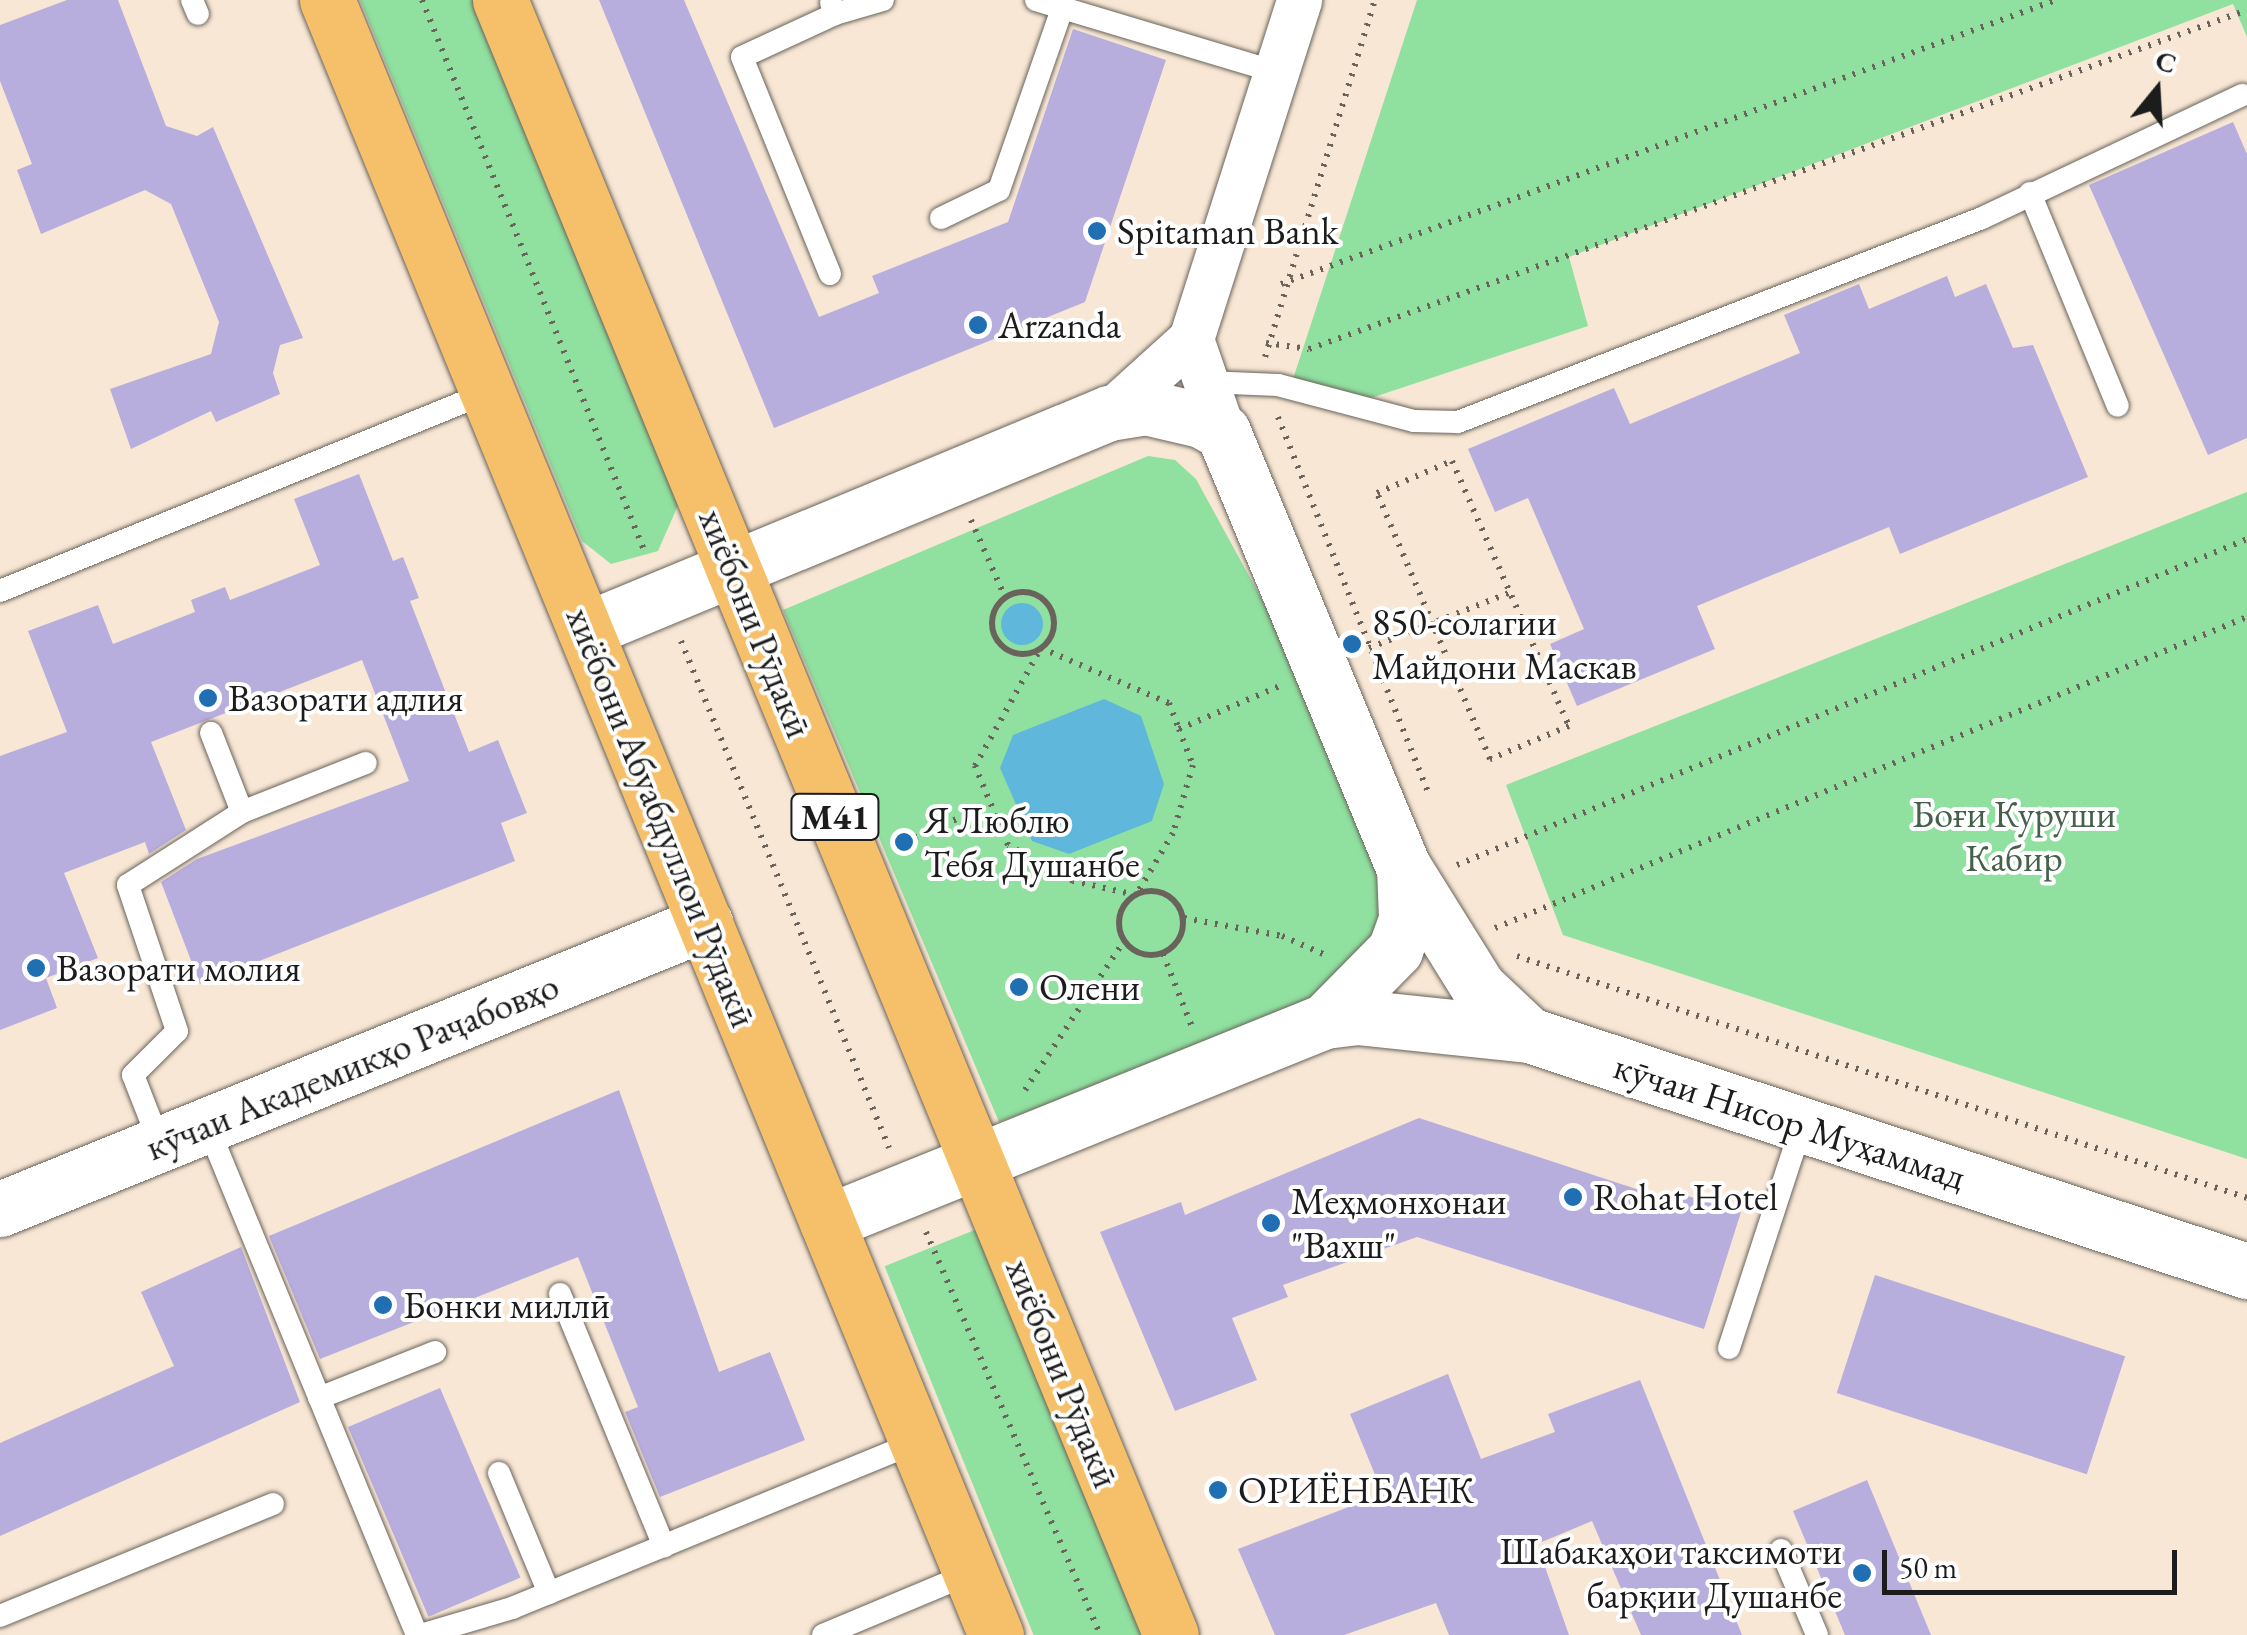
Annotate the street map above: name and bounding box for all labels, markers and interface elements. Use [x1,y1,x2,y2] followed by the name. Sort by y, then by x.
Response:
[2107,40,2207,140] north arrow
[2151,41,2181,82] text: С
[1117,208,1339,254] place label: Spitaman Bank
[1086,220,1108,242] marker: Spitaman Bank
[998,302,1121,348] place label: Arzanda
[967,314,989,336] marker: Arzanda
[689,502,823,744] street label: хиёбони Рӯдакӣ
[1372,599,1637,688] place label: 850-солагии Майдони Маскав
[557,600,767,1034] street label: хиёбони Абуабдуллои Рӯдакӣ
[1341,633,1363,655] marker: 850-солагии Майдони Маскав
[228,675,464,721] place label: Вазорати адлия
[197,687,219,709] marker: Вазорати адлия
[790,787,880,847] road number: M41
[1912,791,2116,881] park label: Боғи Куруши Кабир
[924,797,1140,886] place label: Я Люблю Тебя Душанбе
[893,831,915,853] marker: Я Люблю Тебя Душанбе
[56,945,301,991] place label: Вазорати молия
[25,957,47,979] marker: Вазорати молия
[139,962,565,1170] street label: кӯчаи Академикҳо Раҷабовҳо
[1039,964,1140,1010] place label: Олени
[1008,976,1030,998] marker: Олени
[1609,1043,1971,1199] street label: кӯчаи Нисор Муҳаммад
[1593,1174,1778,1220] place label: Rohat Hotel
[1291,1178,1507,1268] place label: Меҳмонхонаи "Вахш"
[1562,1186,1584,1208] marker: Rohat Hotel
[1260,1212,1282,1234] marker: Меҳмонхонаи "Вахш"
[996,1252,1130,1494] street label: хиёбони Рӯдакӣ
[403,1282,610,1328] place label: Бонки миллӣ
[372,1294,394,1316] marker: Бонки миллӣ
[1238,1467,1474,1513] place label: ОРИЁНБАНК
[1207,1479,1229,1501] marker: ОРИЁНБАНК
[1500,1528,1842,1618] place label: Шабакаҳои таксимоти барқии Душанбе
[1887,1530,2182,1592] scale bar
[1899,1548,1957,1587] text: 50 m
[1851,1562,1873,1584] marker: Шабакаҳои таксимоти барқии Душанбе

